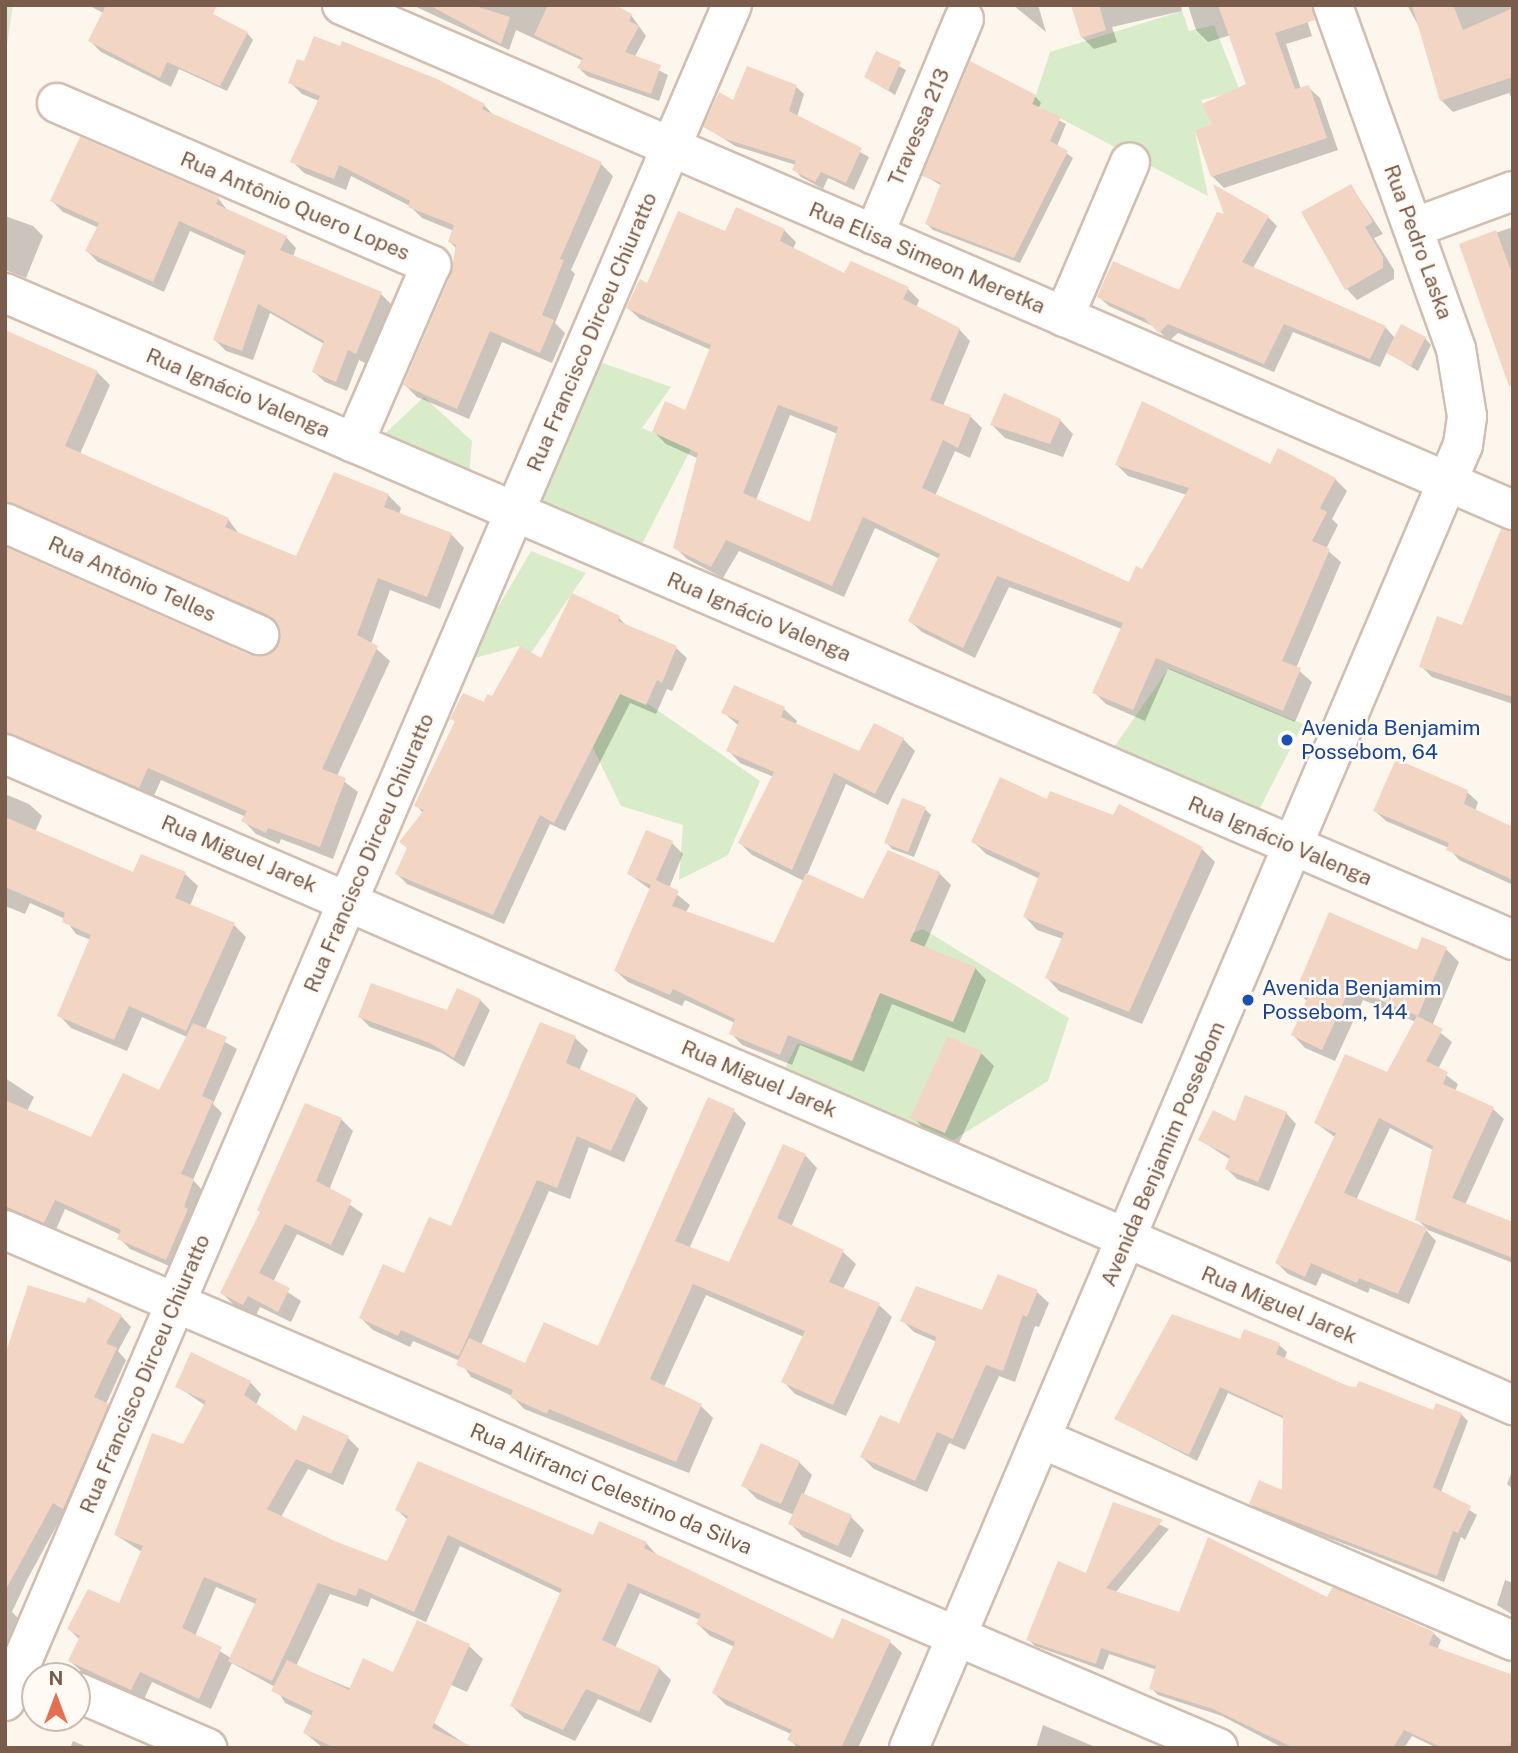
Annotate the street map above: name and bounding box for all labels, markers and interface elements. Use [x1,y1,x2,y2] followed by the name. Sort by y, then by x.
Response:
[883,64,955,190] street label: Travessa 213
[176,146,414,266] street label: Rua Antônio Quero Lopes
[1378,161,1458,323] street label: Rua Pedro Laska
[522,189,662,475] street label: Rua Francisco Dirceu Chiuratto
[805,197,1049,319] street label: Rua Elisa Simeon Meretka
[142,343,334,443] street label: Rua Ignácio Valenga
[44,531,220,627] street label: Rua Antônio Telles
[663,567,855,667] street label: Rua Ignácio Valenga
[299,710,439,996] street label: Rua Francisco Dirceu Chiuratto
[1301,715,1480,765] place label: Avenida Benjamim Possebom, 64
[1279,732,1295,748] marker: Avenida Benjamim Possebom, 64
[1184,791,1376,891] street label: Rua Ignácio Valenga
[157,810,321,898] street label: Rua Miguel Jarek
[1262,975,1441,1025] place label: Avenida Benjamim Possebom, 144
[1240,992,1256,1008] marker: Avenida Benjamim Possebom, 144
[1096,1018,1230,1290] street label: Avenida Benjamim Possebom
[677,1035,841,1123] street label: Rua Miguel Jarek
[75,1231,215,1517] street label: Rua Francisco Dirceu Chiuratto
[1197,1261,1361,1349] street label: Rua Miguel Jarek
[466,1418,756,1560] street label: Rua Alifranci Celestino da Silva
[21,1662,91,1732] north arrow
[49,1667,63,1689] text: N

